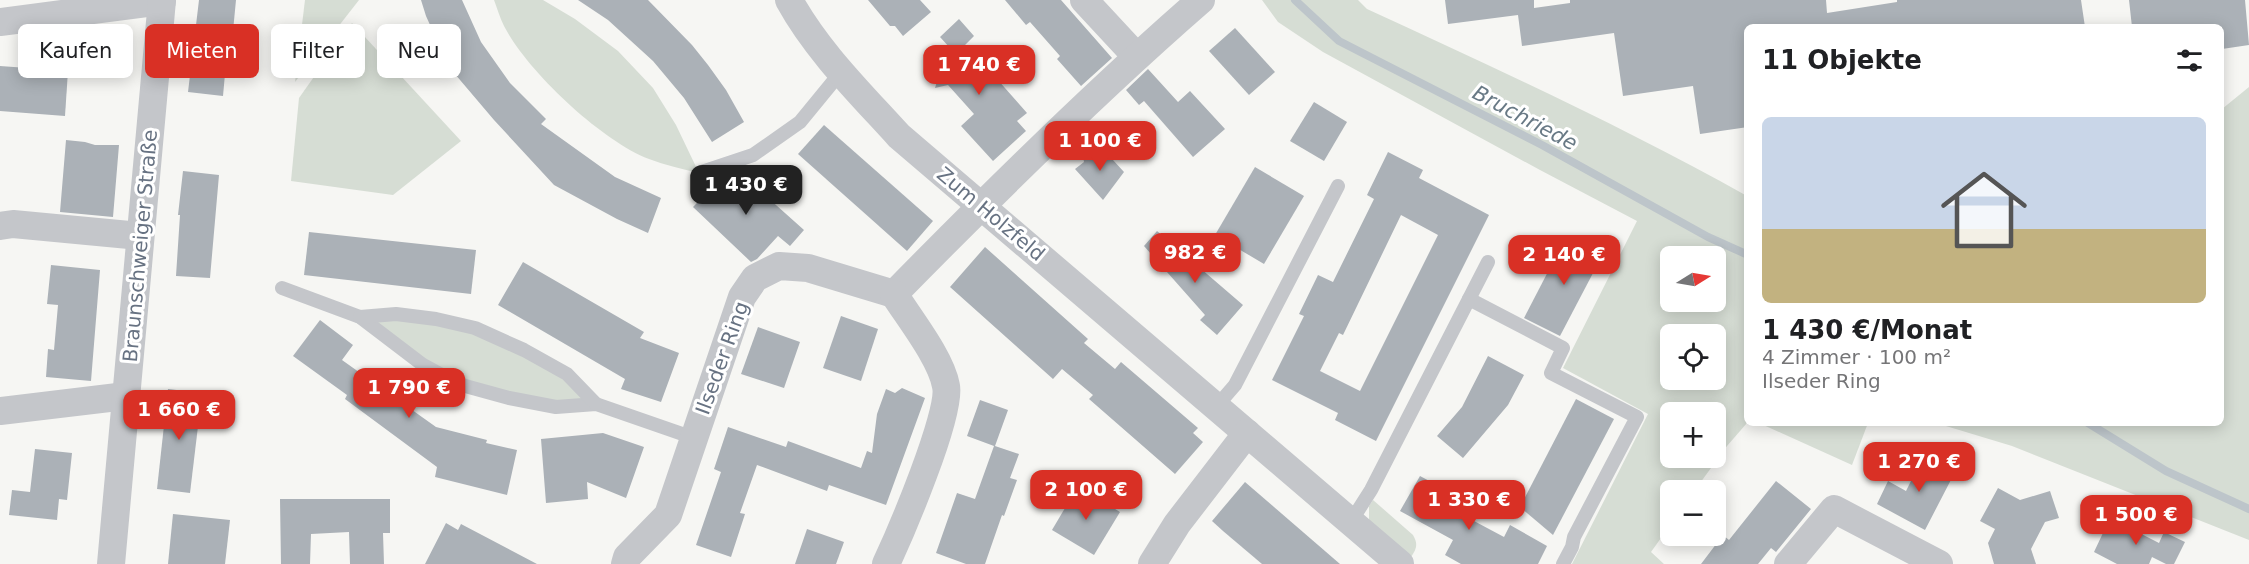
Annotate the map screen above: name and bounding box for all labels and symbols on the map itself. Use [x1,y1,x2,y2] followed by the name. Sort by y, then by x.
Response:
[924,45,1034,96] pin: 1 740 €
[1469,80,1581,156] water label: Bruchriede
[1045,121,1155,172] pin: 1 100 €
[118,129,162,363] street label: Braunschweiger Straße
[932,162,1050,266] street label: Zum Holzfeld
[691,165,801,216] pin: 1 430 €
[1153,233,1237,284] pin: 982 €
[1509,235,1619,286] pin: 2 140 €
[1660,246,1726,312] north arrow
[690,298,754,418] street label: Ilseder Ring
[354,368,464,419] pin: 1 790 €
[124,390,234,441] pin: 1 660 €
[1864,442,1974,493] pin: 1 270 €
[1031,470,1141,521] pin: 2 100 €
[1414,480,1524,531] pin: 1 330 €
[2081,495,2191,546] pin: 1 500 €

